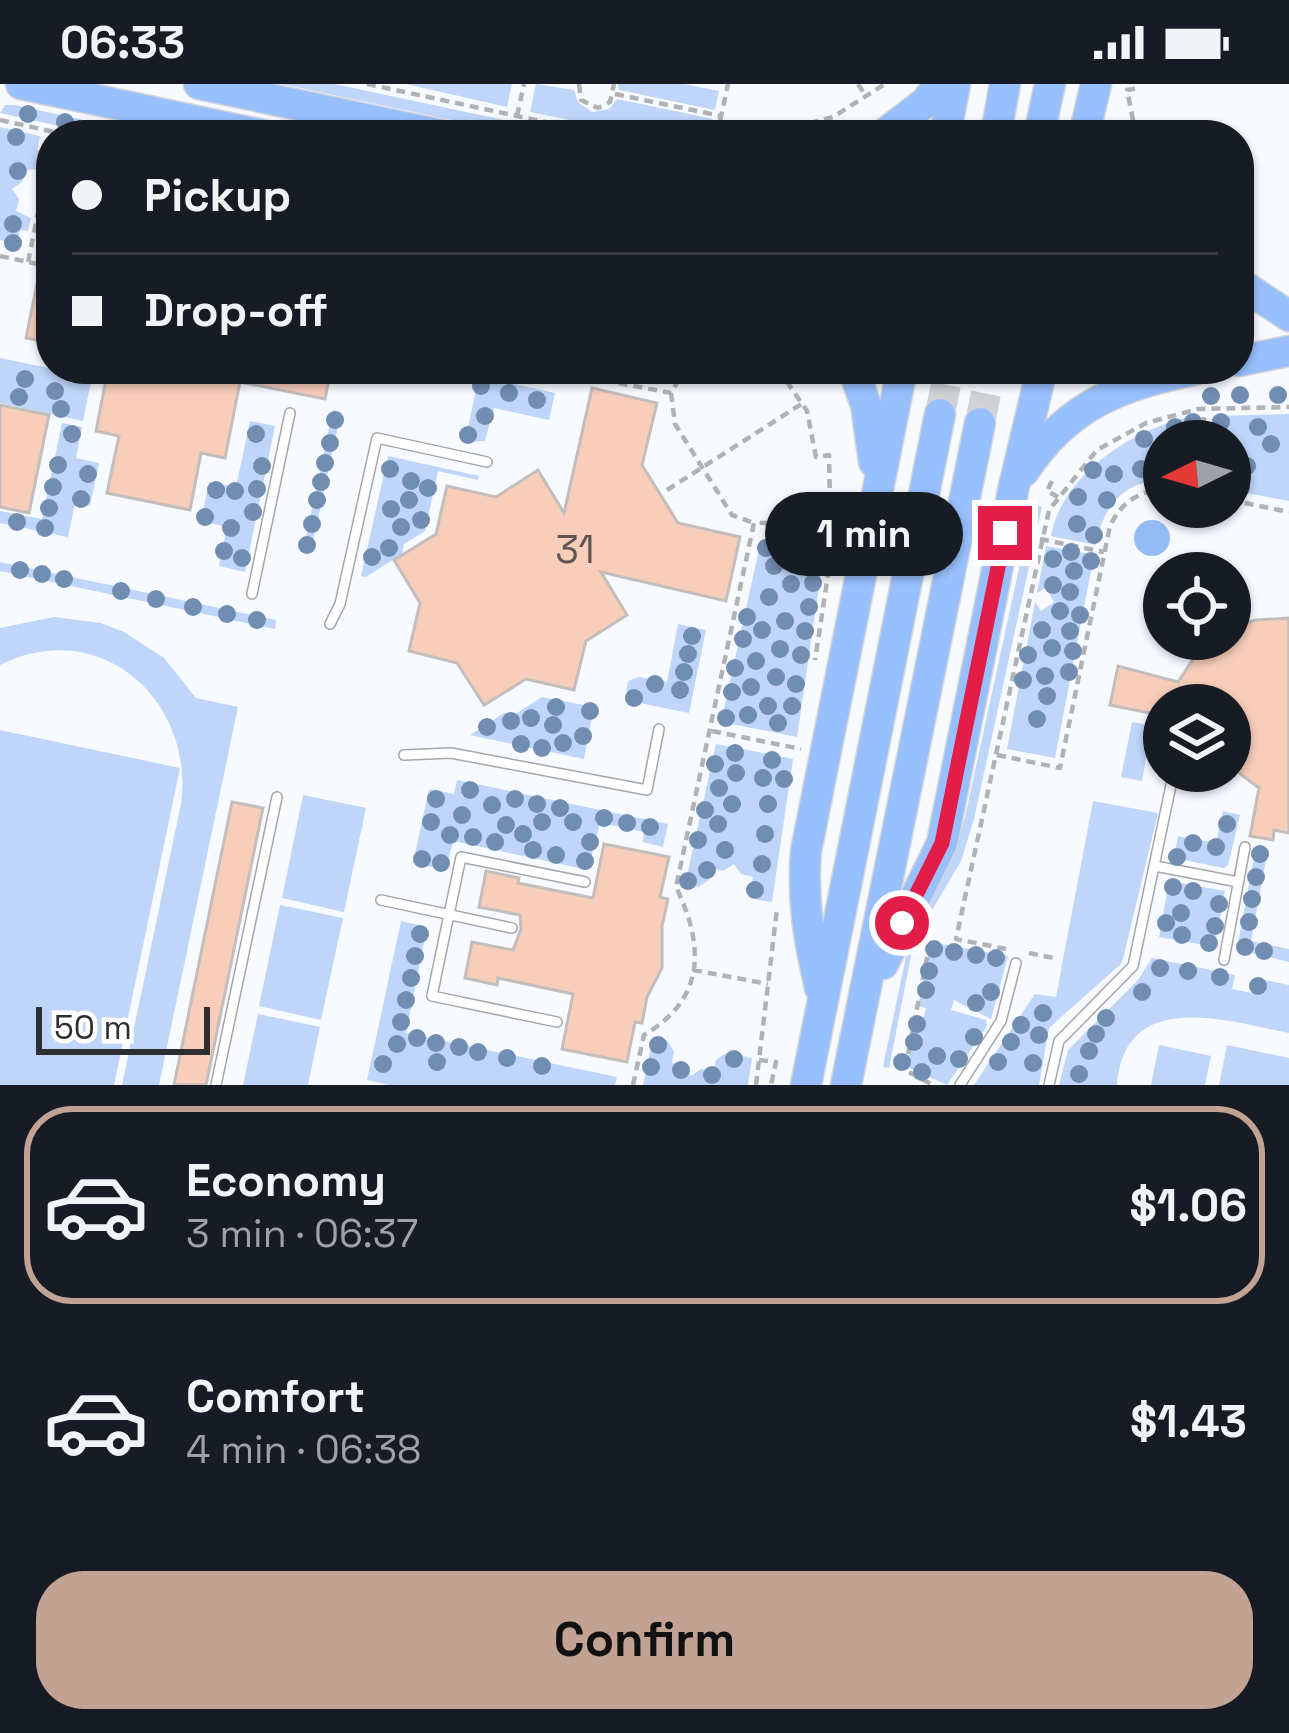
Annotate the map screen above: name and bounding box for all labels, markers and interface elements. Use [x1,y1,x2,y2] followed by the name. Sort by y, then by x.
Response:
[60,14,185,71] text: 06:33
[144,167,291,224] text: Pickup
[144,282,328,339] text: Drop-off
[1143,420,1251,528] north arrow
[1143,420,1251,792] map controls
[765,491,963,575] callout: 1 min
[978,506,1032,560] route end
[816,509,912,558] text: 1 min
[555,525,595,574] house number: 31
[1143,552,1251,660] button: locate
[1143,684,1251,792] button: layers
[875,896,929,950] route start
[36,1001,210,1054] scale bar
[54,1007,132,1049] text: 50 m
[42,1151,150,1259] icon: car
[186,1152,386,1209] text: Economy
[1130,1177,1247,1234] text: $1.06
[186,1209,418,1258] text: 3 min · 06:37
[42,1367,150,1475] icon: car
[186,1368,365,1425] text: Comfort
[1130,1393,1247,1450] text: $1.43
[186,1425,421,1474] text: 4 min · 06:38
[36,1571,1253,1709] button: Confirm

